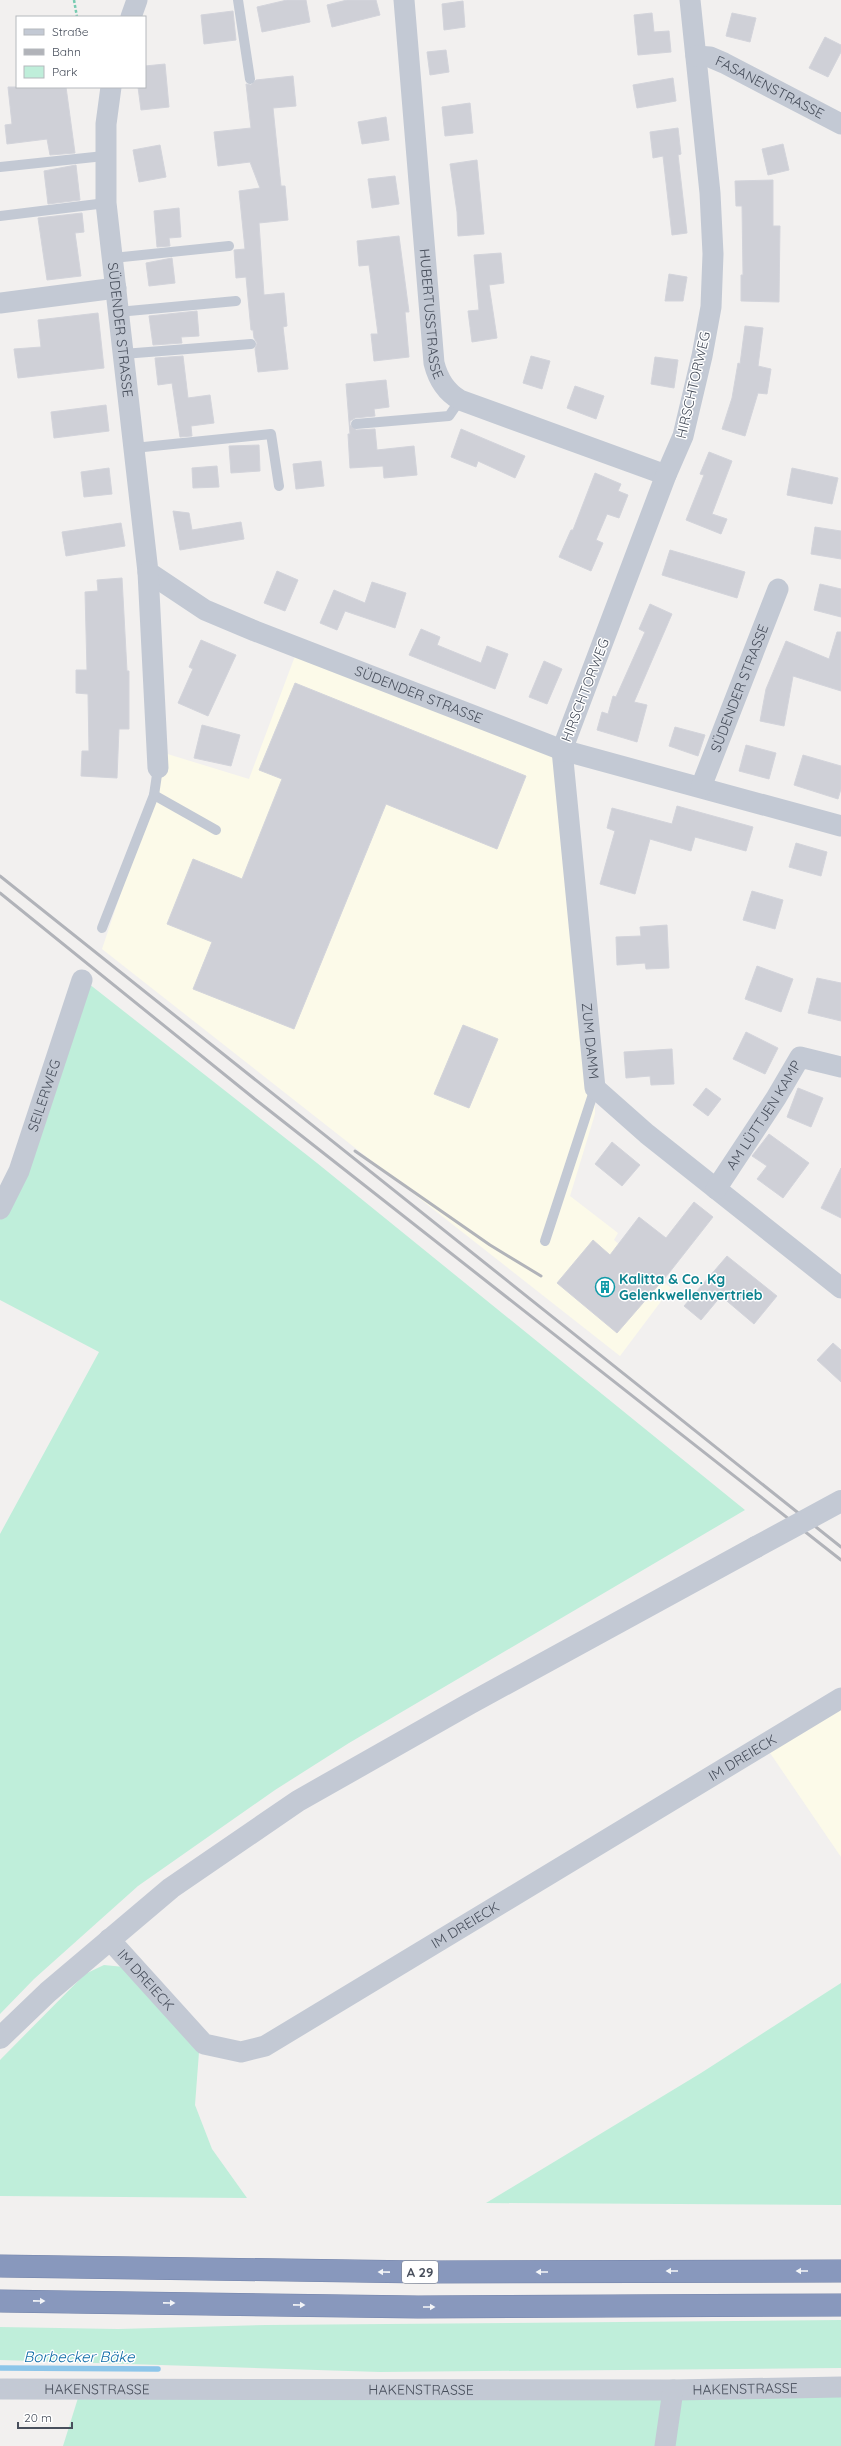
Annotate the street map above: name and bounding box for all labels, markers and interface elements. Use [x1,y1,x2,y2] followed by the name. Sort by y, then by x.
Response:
[16,16,146,88] legend
[52,24,89,39] text: Straße
[52,44,81,59] text: Bahn
[713,51,827,123] street label: FASANENSTRASSE
[52,64,77,79] text: Park
[416,248,448,382] street label: HUBERTUSSTRASSE
[104,261,137,398] street label: SÜDENDER STRASSE
[672,330,714,440] street label: HIRSCHTORWEG
[706,622,772,755] street label: SÜDENDER STRASSE
[557,636,613,744] street label: HIRSCHTORWEG
[352,662,485,727] street label: SÜDENDER STRASSE
[578,1002,603,1080] street label: ZUM DAMM
[24,1057,64,1134] street label: SEILERWEG
[722,1057,805,1173] street label: AM LÜTTJEN KAMP
[619,1270,763,1304] place label: Kalitta & Co. Kg Gelenkwellenvertrieb
[594,1276,616,1298] building icon: Kalitta & Co. Kg Gelenkwellenvertrieb
[705,1730,780,1785] street label: IM DREIECK
[428,1898,502,1953] street label: IM DREIECK
[114,1945,178,2014] street label: IM DREIECK
[402,2261,438,2283] road number: A 29
[665,2268,678,2274] one-way arrow
[795,2268,808,2274] one-way arrow
[377,2269,390,2275] one-way arrow
[535,2269,548,2275] one-way arrow
[33,2298,46,2304] one-way arrow
[163,2300,175,2307] one-way arrow
[293,2302,306,2308] one-way arrow
[423,2304,436,2310] one-way arrow
[24,2347,135,2366] water label: Borbecker Bäke
[692,2379,798,2399] street label: HAKENSTRASSE
[44,2380,150,2398] street label: HAKENSTRASSE
[368,2381,474,2399] street label: HAKENSTRASSE
[18,2404,72,2430] scale bar
[24,2410,52,2425] text: 20 m

